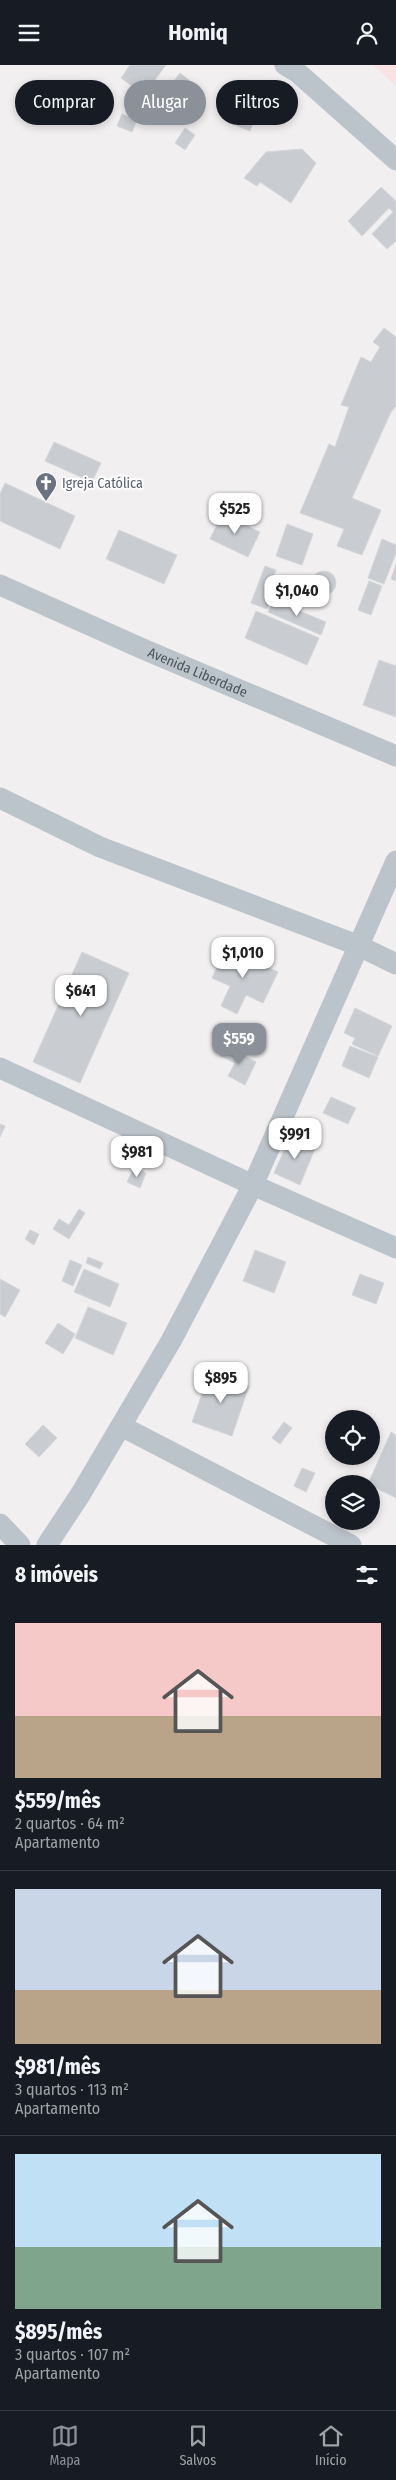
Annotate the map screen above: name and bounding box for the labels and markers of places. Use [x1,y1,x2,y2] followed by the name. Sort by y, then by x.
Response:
[34,471,58,502] church icon: Igreja Católica
[62,475,143,492] place label: Igreja Católica
[205,493,265,535] pin: $525
[256,575,338,617] pin: $1,040
[202,937,284,979] pin: $1,010
[51,975,111,1017] pin: $641
[209,1023,269,1065] pin: $559
[265,1117,325,1160] pin: $991
[107,1135,167,1178] pin: $981
[191,1361,251,1404] pin: $895

